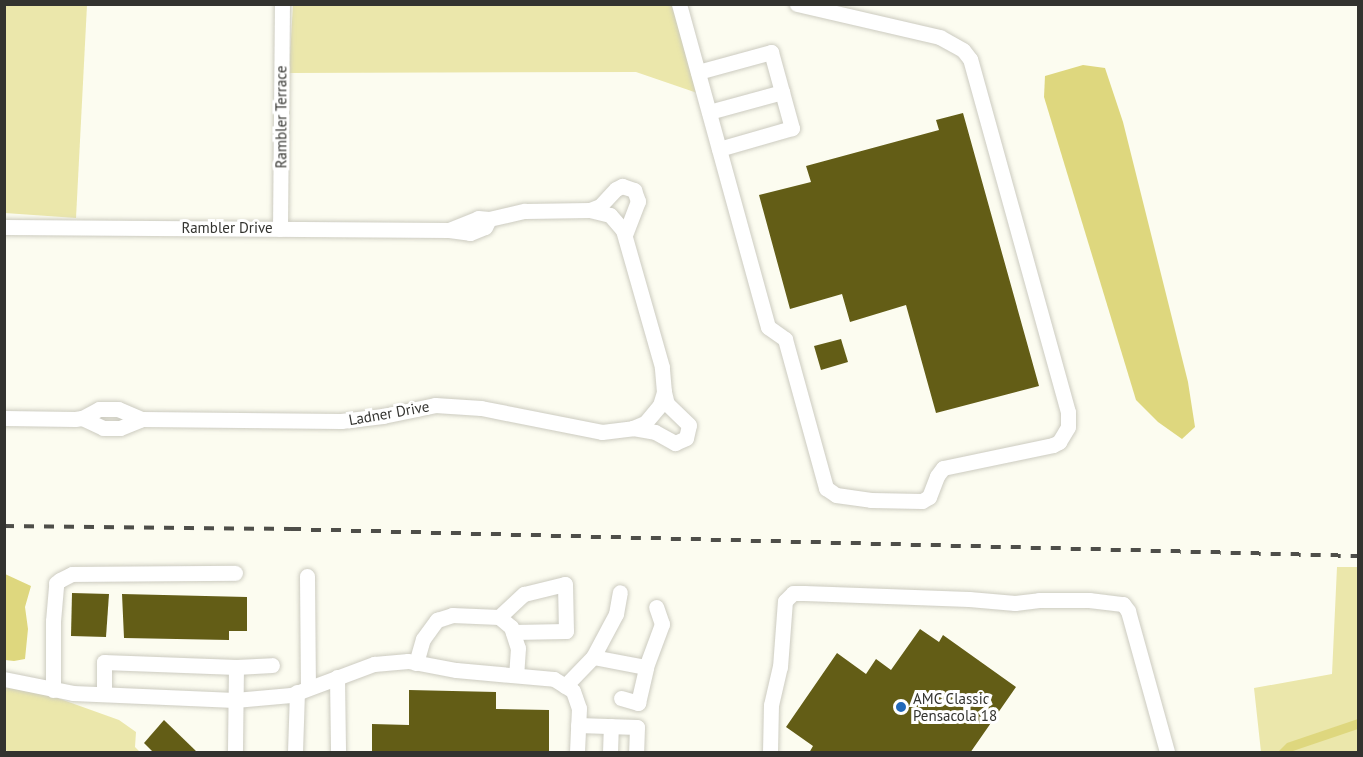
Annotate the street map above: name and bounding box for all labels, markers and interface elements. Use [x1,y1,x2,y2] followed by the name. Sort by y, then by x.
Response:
[272,65,290,169] street label: Rambler Terrace
[181,219,273,237] street label: Rambler Drive
[347,397,431,429] street label: Ladner Drive
[913,689,997,724] place label: AMC Classic Pensacola 18
[894,700,908,714] marker: AMC Classic Pensacola 18

